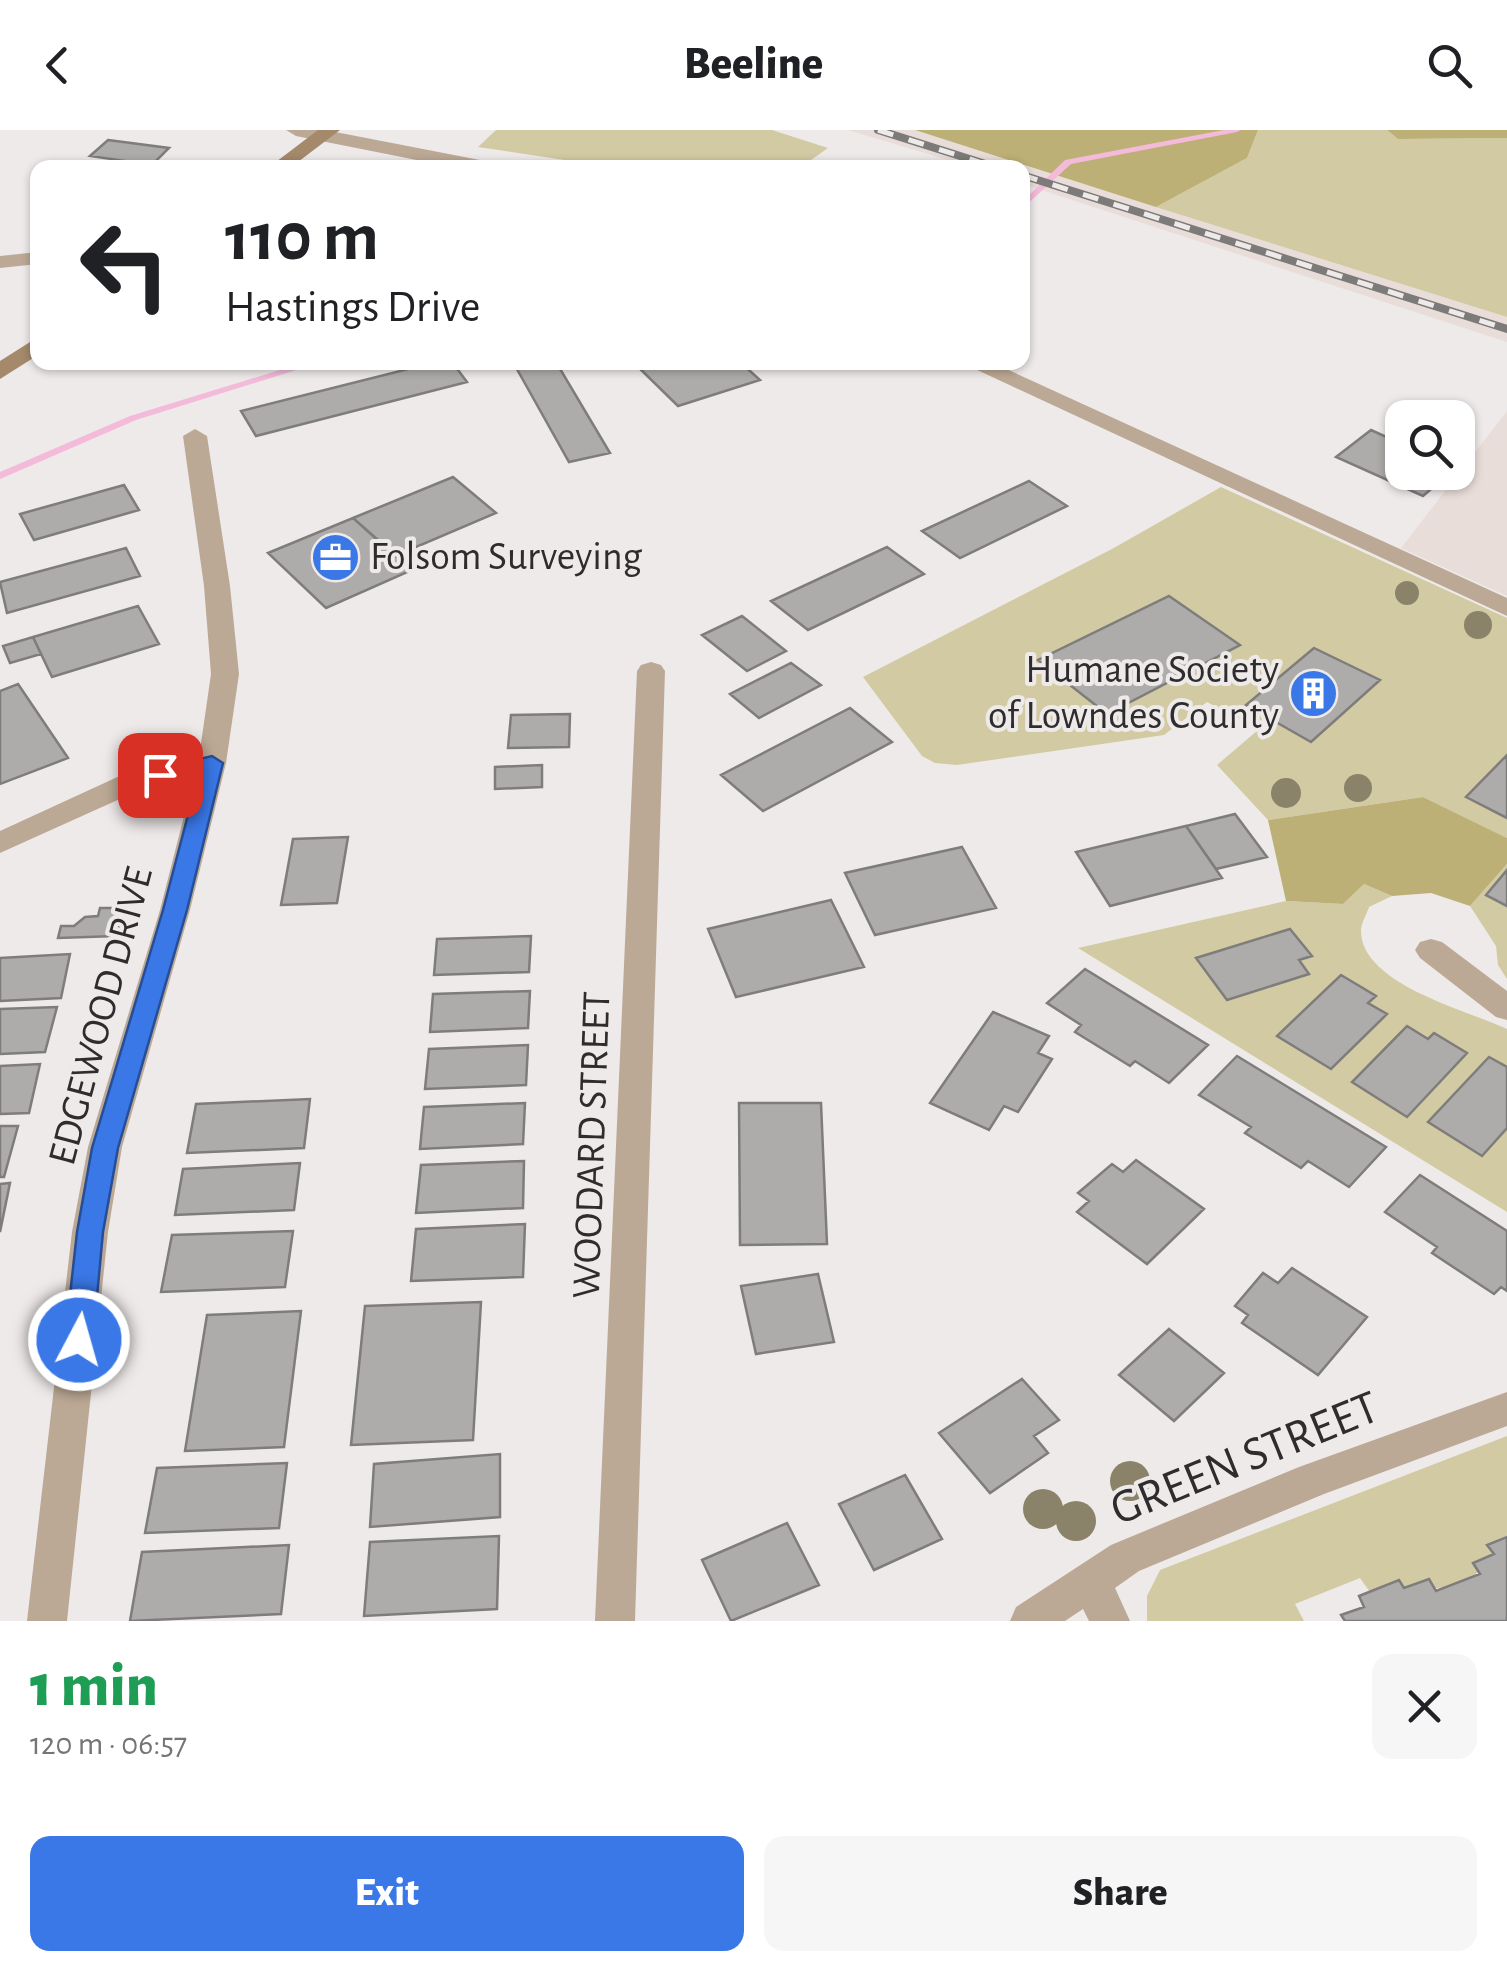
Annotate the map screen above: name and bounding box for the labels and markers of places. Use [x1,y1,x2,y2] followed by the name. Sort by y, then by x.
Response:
[309,531,361,583] office icon: Folsom Surveying
[370,537,643,577] place label: Folsom Surveying
[988,650,1279,736] place label: Humane Society of Lowndes County
[1288,667,1340,719] building icon: Humane Society of Lowndes County
[118,733,203,818] pin

